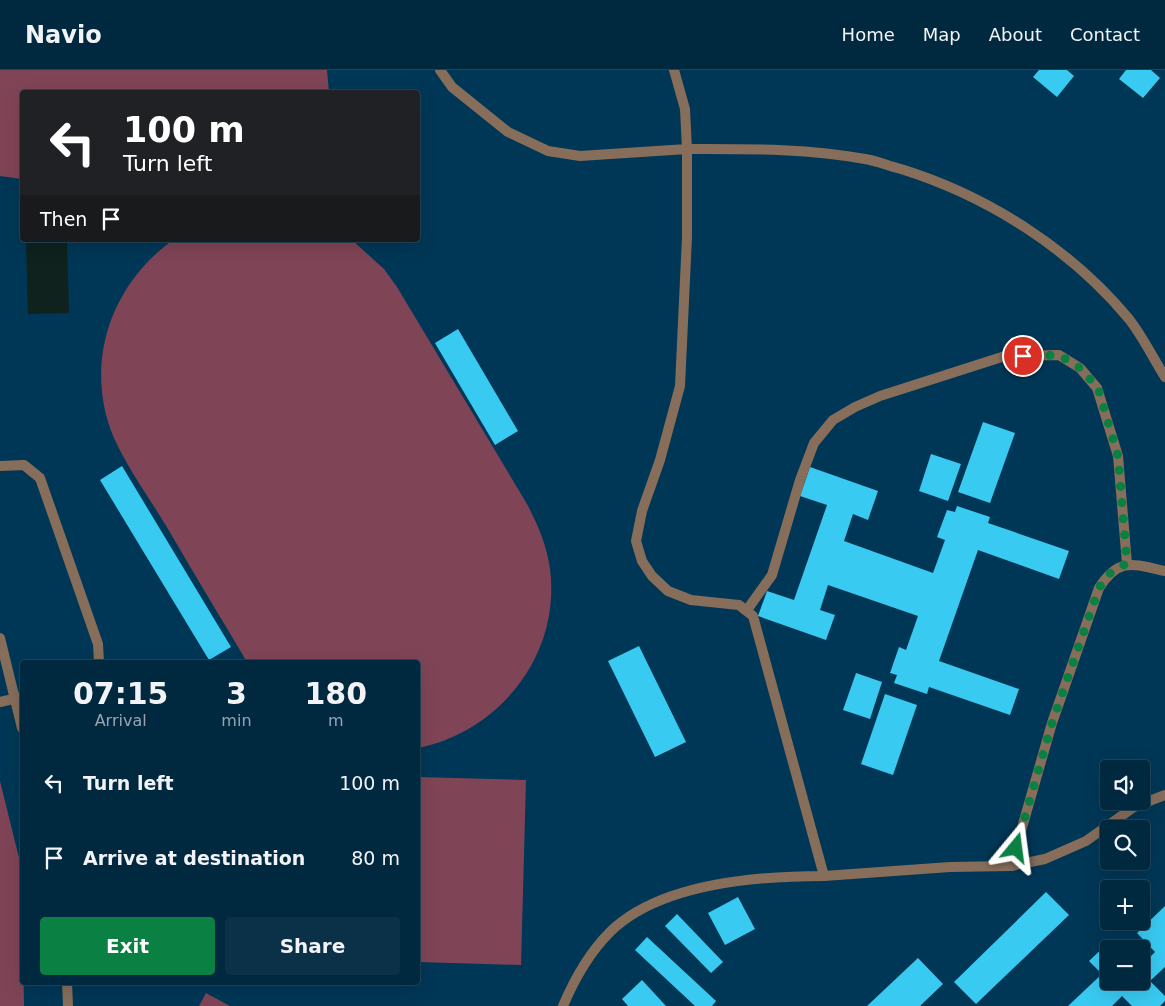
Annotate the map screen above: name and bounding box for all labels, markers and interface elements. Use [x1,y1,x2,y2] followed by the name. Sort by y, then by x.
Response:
[25,21,102,49] text: Navio
[842,24,895,45] text: Home
[923,24,961,45] text: Map
[989,24,1042,45] text: About
[1070,24,1140,45] text: Contact
[40,110,105,175] icon: left
[123,110,245,150] text: 100 m
[123,151,212,176] text: Turn left
[97,205,125,233] icon: arrive
[40,208,87,230] text: Then
[1002,335,1044,377] pin
[1009,342,1037,370] icon: arrive
[73,676,168,711] text: 07:15
[226,676,247,711] text: 3
[304,676,367,711] text: 180
[95,711,147,730] text: Arrival
[221,711,252,730] text: min
[328,711,344,730] text: m
[1100,760,1150,990] map controls
[1100,760,1150,810] button: sound
[40,769,68,797] icon: left
[83,772,174,794] text: Turn left
[339,772,400,794] text: 100 m
[1100,820,1150,870] button: search
[989,821,1041,873] position arrow
[40,844,68,872] icon: arrive
[83,847,305,869] text: Arrive at destination
[351,847,400,869] text: 80 m
[1100,880,1150,930] button: +
[40,917,215,975] button: Exit
[225,917,400,975] button: Share
[1100,940,1150,990] button: −

